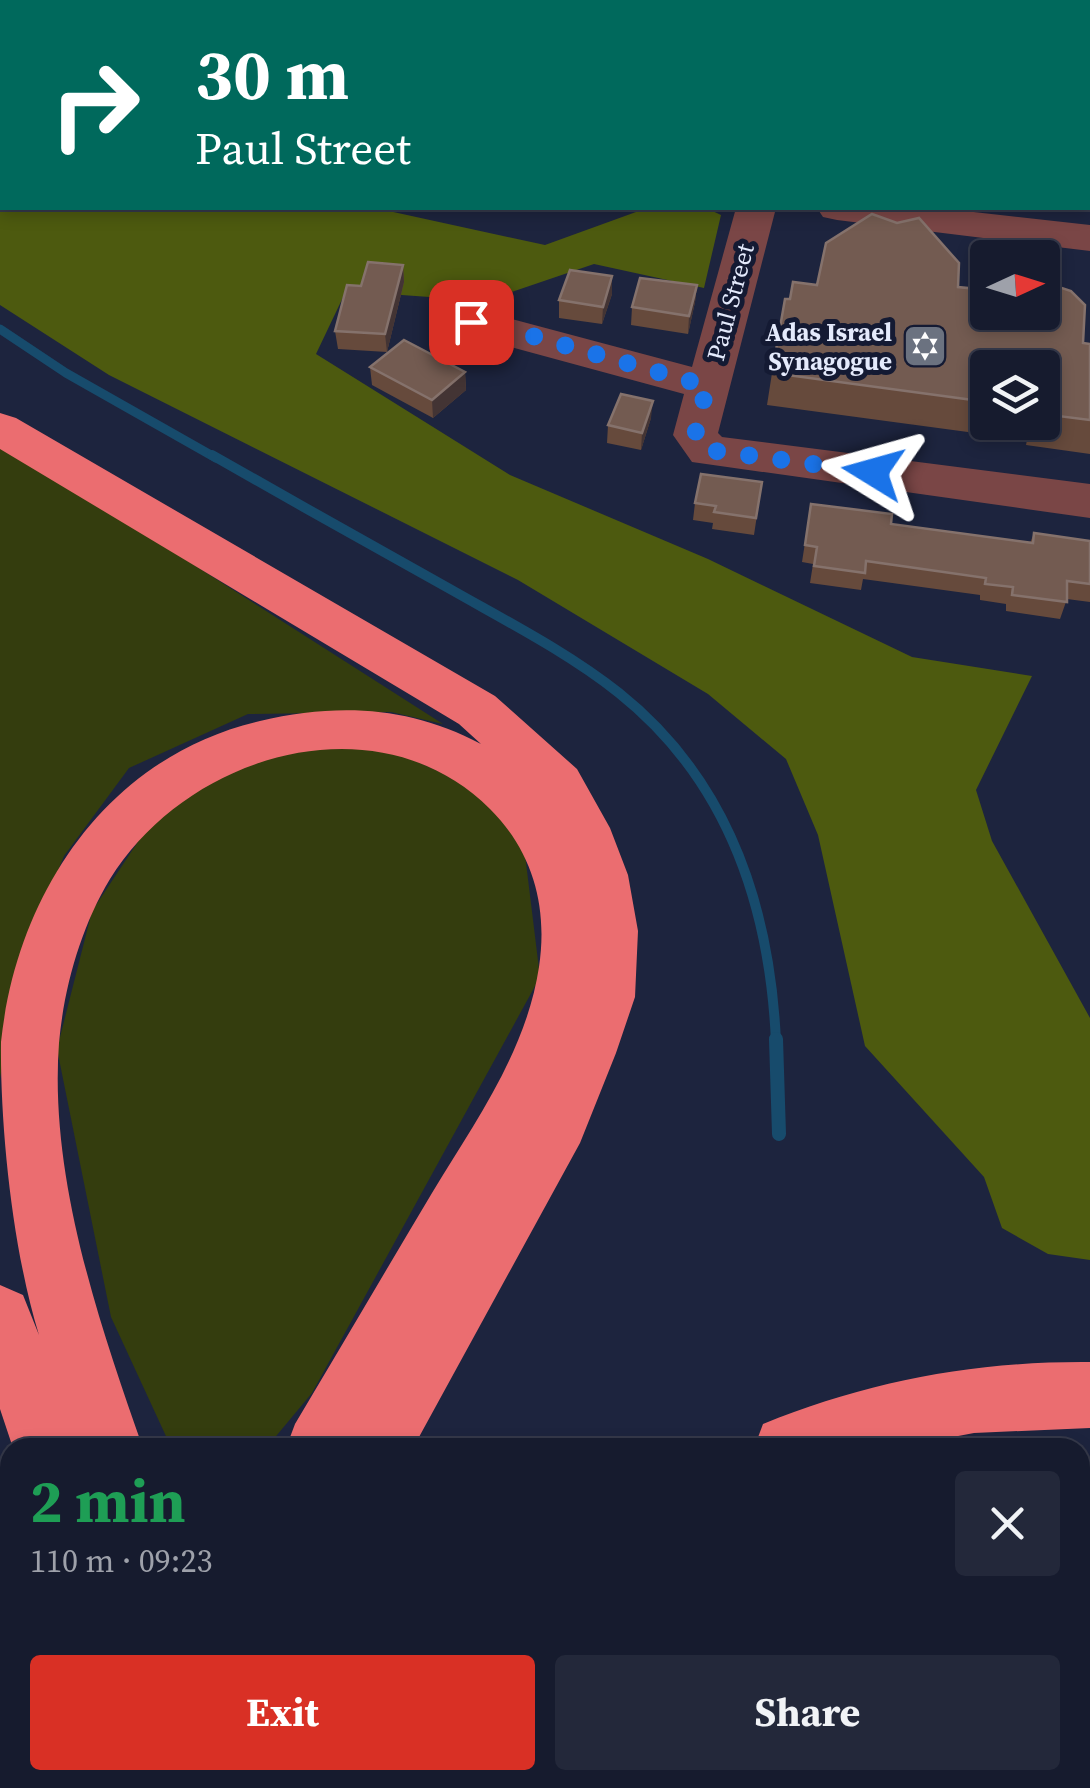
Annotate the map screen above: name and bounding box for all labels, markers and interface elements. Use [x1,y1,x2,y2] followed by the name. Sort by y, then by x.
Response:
[195,26,349,122] text: 30 m
[30,40,160,170] icon: right
[195,117,411,179] text: Paul Street
[698,239,762,364] street label: Paul Street
[970,240,1060,330] north arrow
[970,240,1060,440] map controls
[429,280,514,365] pin
[444,295,499,350] icon: arrive
[765,315,892,378] place label: Adas Israel Synagogue
[902,323,948,369] synagogue icon: Adas Israel Synagogue
[970,350,1060,440] button: layers
[821,420,925,524] position arrow
[30,1460,186,1542] text: 2 min
[955,1471,1060,1576] button: close
[30,1539,212,1583] text: 110 m · 09:23
[30,1655,535,1770] button: Exit
[555,1655,1060,1770] button: Share

